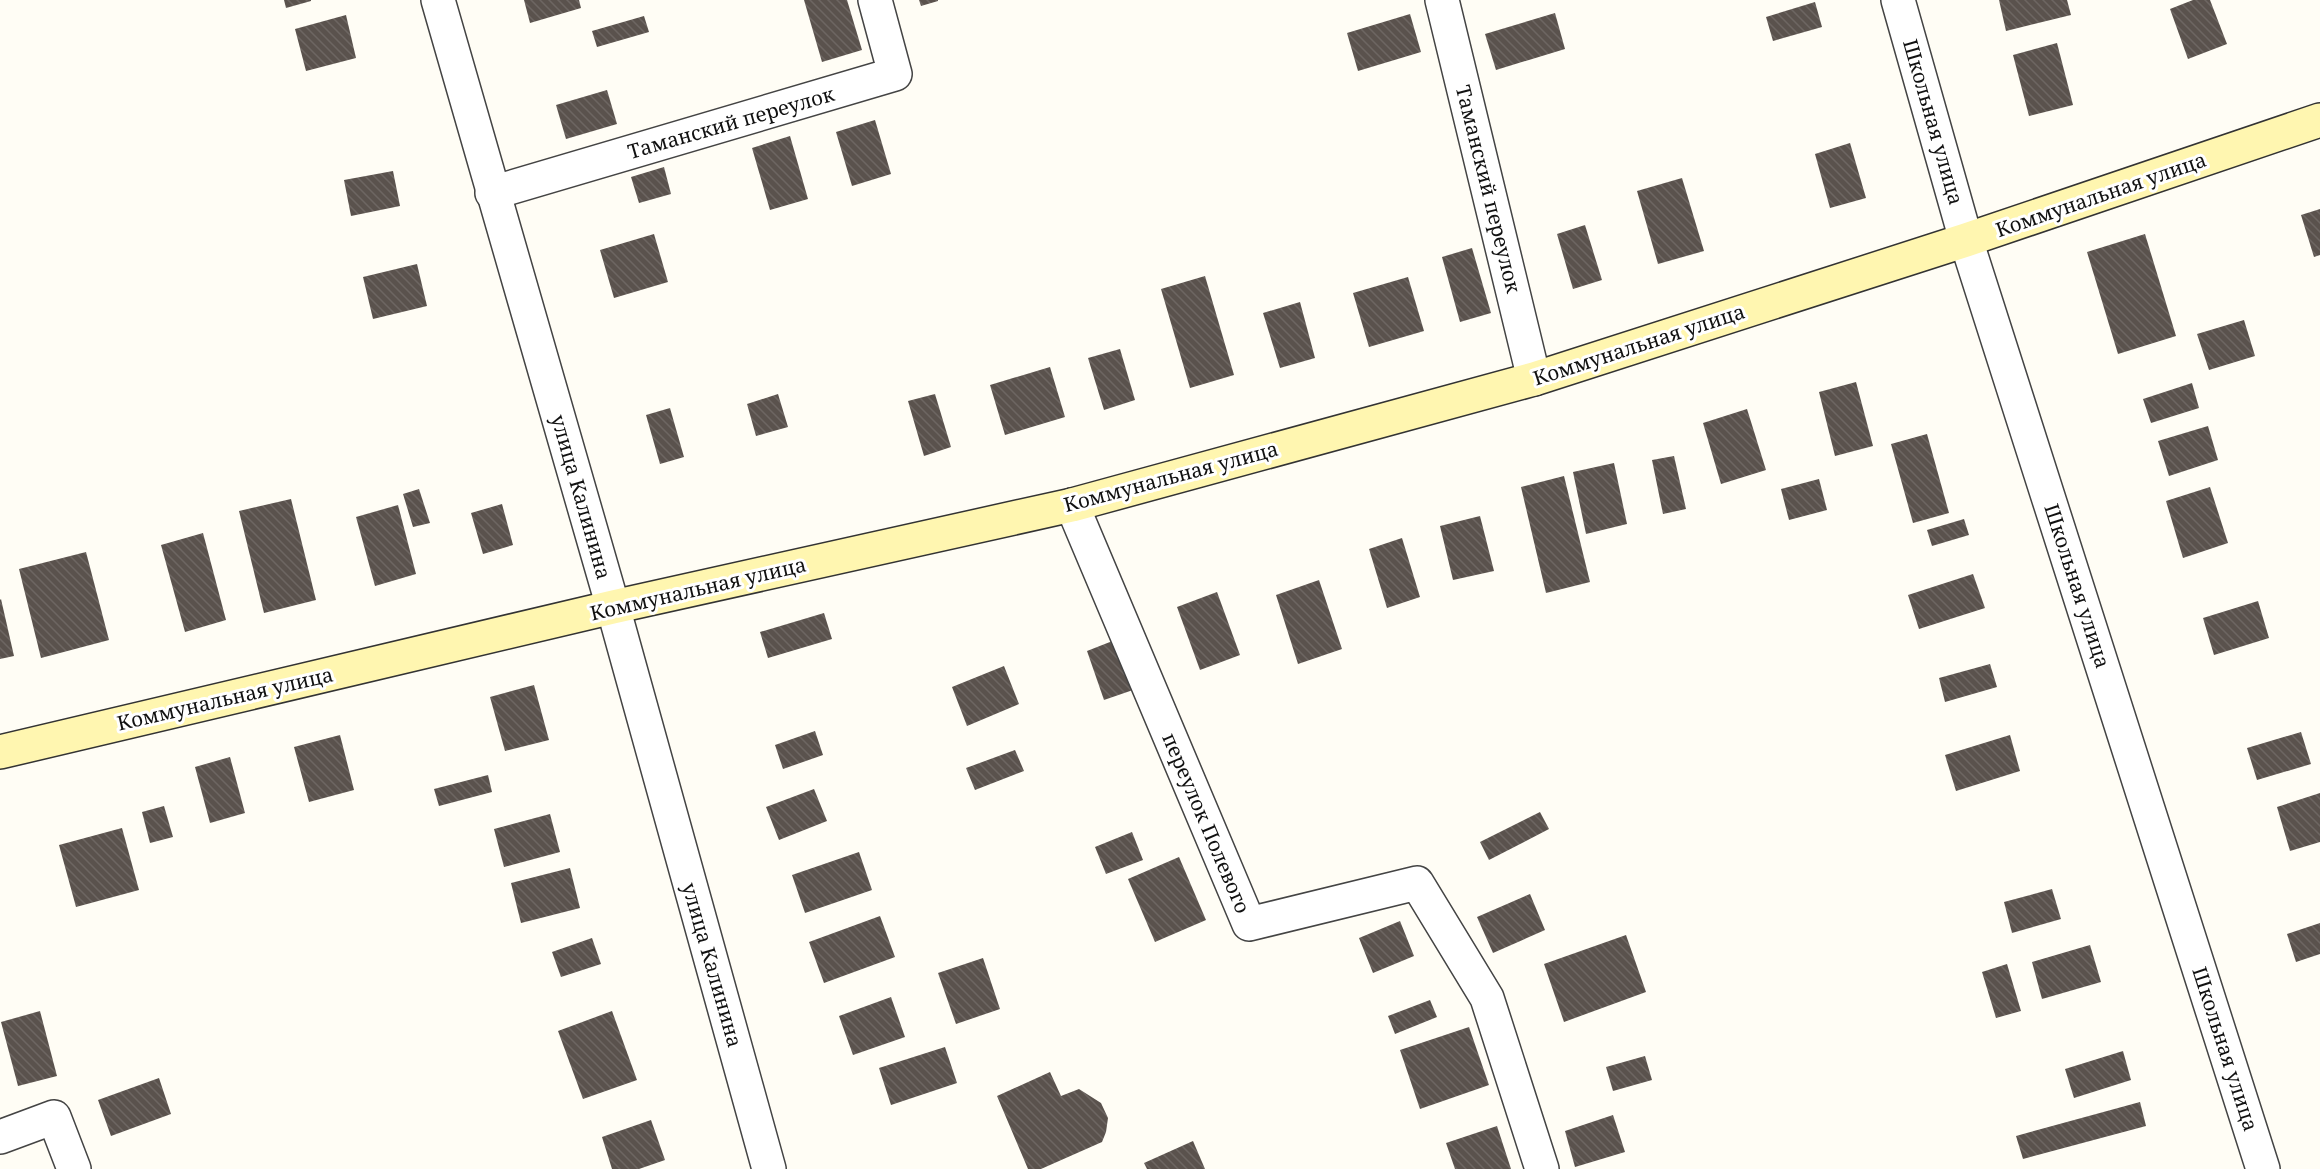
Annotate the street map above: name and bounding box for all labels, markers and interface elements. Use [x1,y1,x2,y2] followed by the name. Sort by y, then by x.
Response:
[1897,36,1970,208] street label: Школьная улица
[625,80,837,165] street label: Таманский переулок
[1450,82,1527,296] street label: Таманский переулок
[1992,146,2210,243] street label: Коммунальная улица
[1530,298,1748,392] street label: Коммунальная улица
[545,411,618,582] street label: улица Калинина
[1061,435,1281,518] street label: Коммунальная улица
[2038,500,2117,671] street label: Школьная улица
[587,551,809,627] street label: Коммунальная улица
[114,661,336,737] street label: Коммунальная улица
[1156,728,1257,917] street label: переулок Полевого
[676,879,749,1050] street label: улица Калинина
[2186,963,2265,1134] street label: Школьная улица

